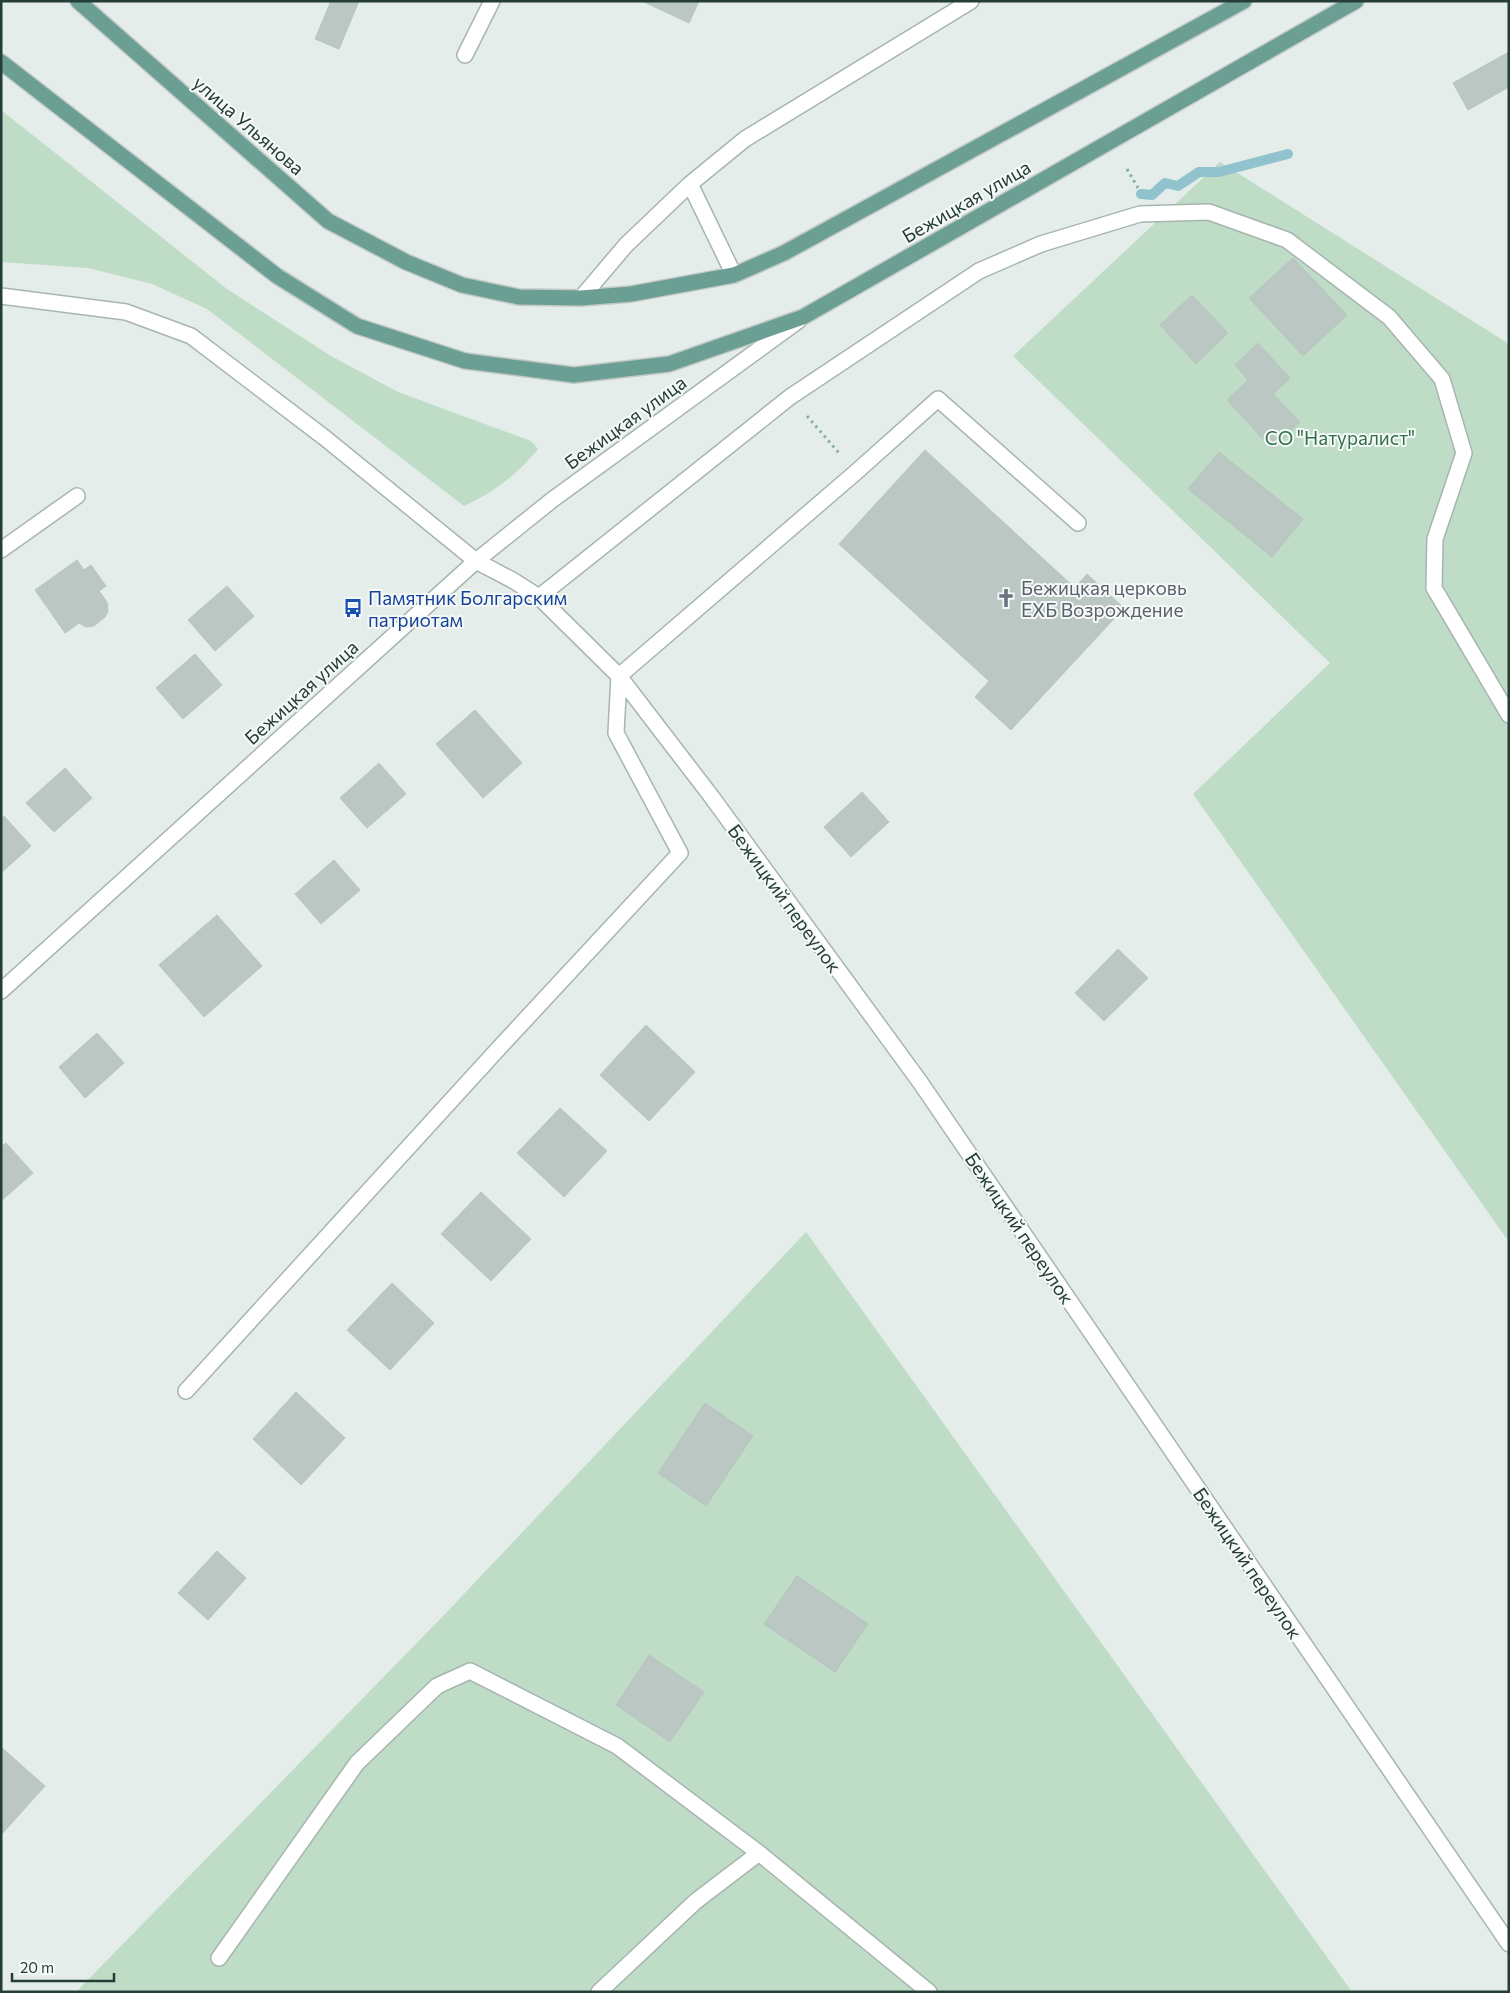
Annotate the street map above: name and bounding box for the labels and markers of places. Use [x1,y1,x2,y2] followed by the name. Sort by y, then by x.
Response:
[1021,576,1187,621] place label: Бежицкая церковь ЕХБ Возрождение
[368,586,567,631] place label: Памятник Болгарским патриотам
[995,587,1017,609] church icon: Бежицкая церковь ЕХБ Возрождение
[342,597,364,619] bus stop icon: Памятник Болгарским патриотам

